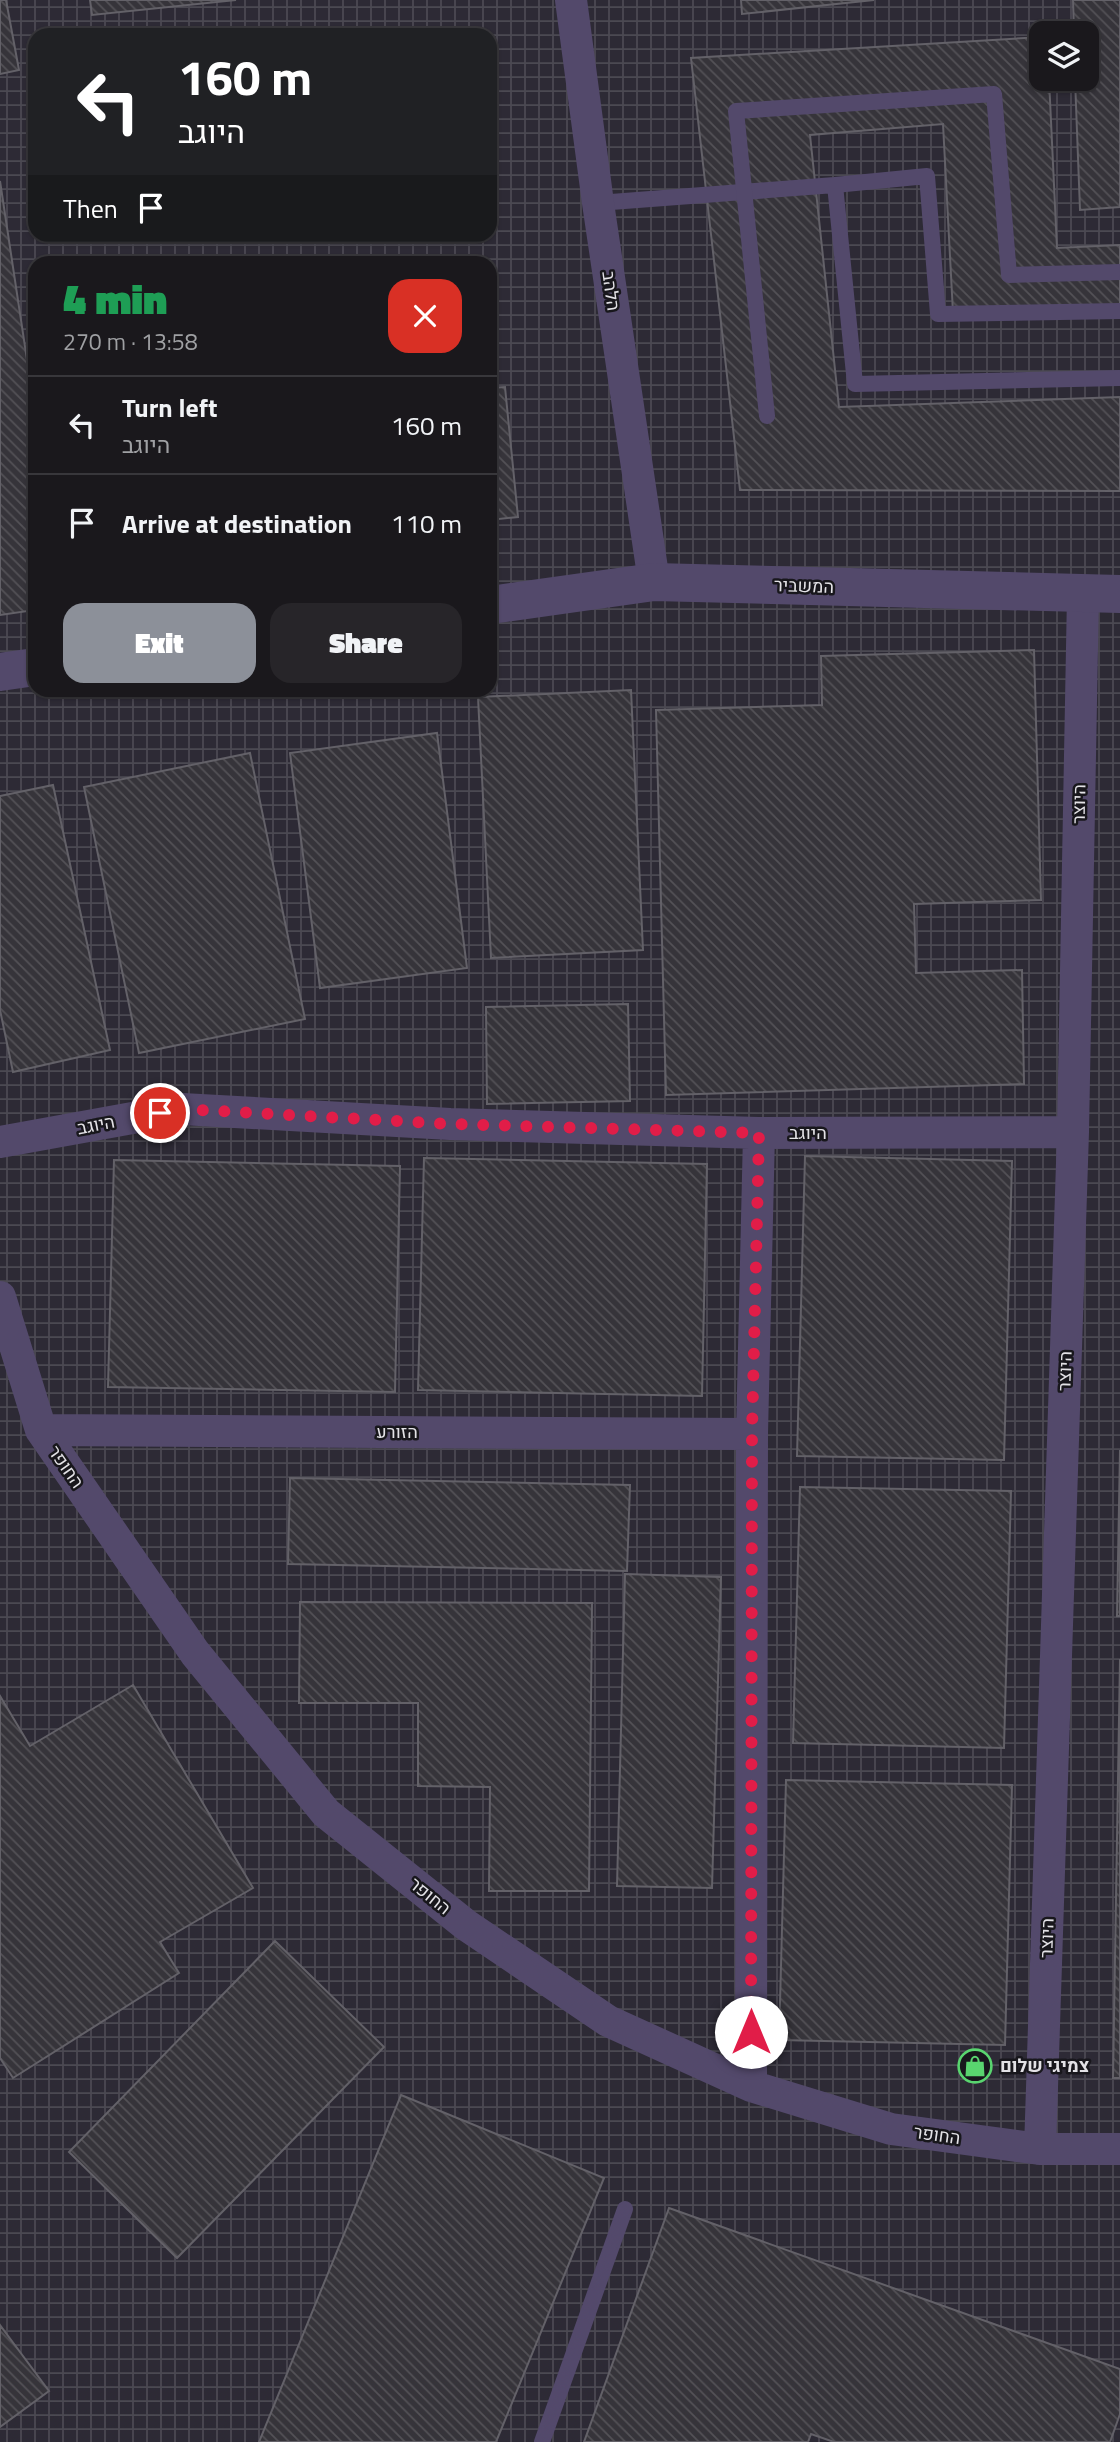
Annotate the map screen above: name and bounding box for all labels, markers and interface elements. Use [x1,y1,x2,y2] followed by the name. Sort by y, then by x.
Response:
[1029,21,1099,91] map controls
[1029,21,1099,91] button: layers
[178,39,312,114] text: 160 m
[63,56,154,147] icon: left
[178,107,245,155] text: היוגב
[63,189,118,228] text: Then
[132,189,170,227] icon: arrive
[63,266,167,330] text: 4 min
[595,269,628,313] street label: הלהב
[388,279,462,353] button: close
[63,324,198,359] text: 270 m · 13:58
[122,388,217,427] text: Turn left
[63,406,101,444] icon: left
[391,406,462,445] text: 160 m
[122,427,170,462] text: היוגב
[63,504,101,542] icon: arrive
[122,504,352,543] text: Arrive at destination
[391,504,462,543] text: 110 m
[774,571,834,600] street label: המשביר
[63,603,256,683] button: Exit
[270,603,462,683] button: Share
[1065,784,1092,824] street label: היוצר
[130,1083,190,1143] pin
[141,1094,179,1132] icon: arrive
[75,1108,117,1141] street label: היוגב
[789,1119,827,1146] street label: היוגב
[1050,1351,1079,1391] street label: היוצר
[376,1418,418,1445] street label: הזורע
[42,1440,91,1494] street label: החופר
[404,1870,457,1921] street label: החופר
[1032,1918,1061,1958] street label: היוצר
[714,1995,788,2069] position arrow
[956,2047,994,2085] shop icon: צמיגי שלום
[1000,2052,1090,2079] place label: צמיגי שלום
[912,2118,962,2151] street label: החופר

